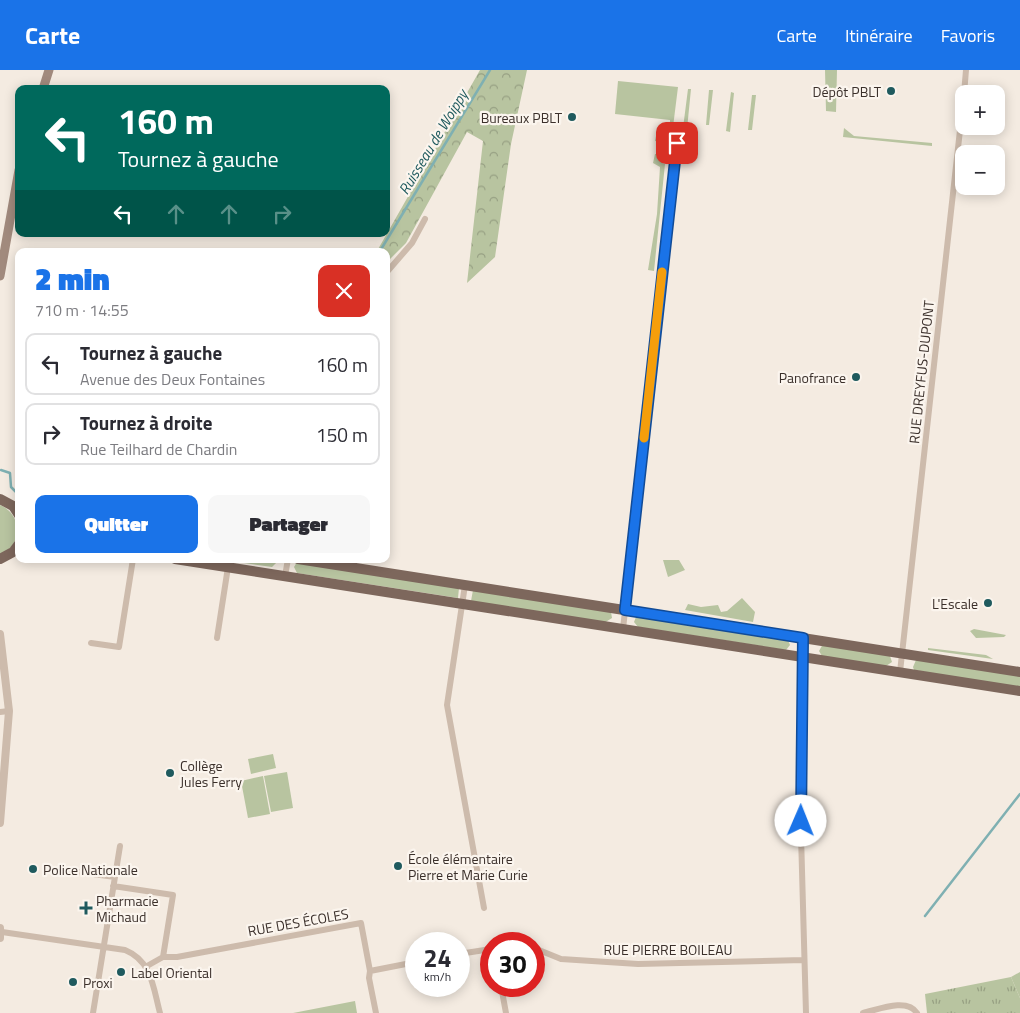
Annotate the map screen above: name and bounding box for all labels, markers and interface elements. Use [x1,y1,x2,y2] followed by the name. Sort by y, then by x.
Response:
[25,17,80,53] text: Carte
[776,22,817,49] text: Carte
[845,22,913,49] text: Itinéraire
[941,22,995,49] text: Favoris
[813,81,882,102] place label: Dépôt PBLT
[392,83,475,199] water label: Ruisseau de Woippy
[885,85,897,97] marker: Dépôt PBLT
[955,85,1005,195] map controls
[955,85,1005,135] button: +
[118,94,214,148] text: 160 m
[35,105,100,170] icon: left
[481,107,563,128] place label: Bureaux PBLT
[566,111,578,123] marker: Bureaux PBLT
[656,122,698,164] pin
[663,129,691,157] icon: arrive
[118,142,279,176] text: Tournez à gauche
[955,145,1005,195] button: −
[109,200,137,228] icon: left
[162,200,190,228] icon: ahead
[215,200,243,228] icon: ahead
[268,200,296,228] icon: right
[35,256,110,302] text: 2 min
[318,265,370,317] button: close
[35,298,129,322] text: 710 m · 14:55
[903,299,939,445] street label: RUE DREYFUS-DUPONT
[80,338,222,367] text: Tournez à gauche
[37,350,65,378] icon: left
[316,350,368,379] text: 160 m
[80,367,265,391] text: Avenue des Deux Fontaines
[779,367,846,388] place label: Panofrance
[850,371,862,383] marker: Panofrance
[80,408,212,437] text: Tournez à droite
[37,420,65,448] icon: right
[316,420,368,449] text: 150 m
[80,437,237,461] text: Rue Teilhard de Chardin
[35,495,198,553] button: Quitter
[208,495,370,553] button: Partager
[932,593,978,614] place label: L'Escale
[982,597,994,609] marker: L'Escale
[180,755,242,792] place label: Collège Jules Ferry
[164,767,176,779] marker: Collège Jules Ferry
[774,794,826,846] position arrow
[408,848,528,885] place label: École élémentaire Pierre et Marie Curie
[43,859,138,880] place label: Police Nationale
[392,860,404,872] marker: École élémentaire Pierre et Marie Curie
[27,863,39,875] marker: Police Nationale
[96,890,159,927] place label: Pharmacie Michaud
[80,902,92,914] marker: Pharmacie Michaud
[246,903,350,941] street label: RUE DES ÉCOLES
[480,932,545,997] speed limit sign: 30
[423,939,452,977] text: 24
[603,939,733,960] street label: RUE PIERRE BOILEAU
[131,962,212,983] place label: Label Oriental
[115,966,127,978] marker: Label Oriental
[424,967,451,986] text: km/h
[83,972,113,993] place label: Proxi
[67,976,79,988] marker: Proxi

